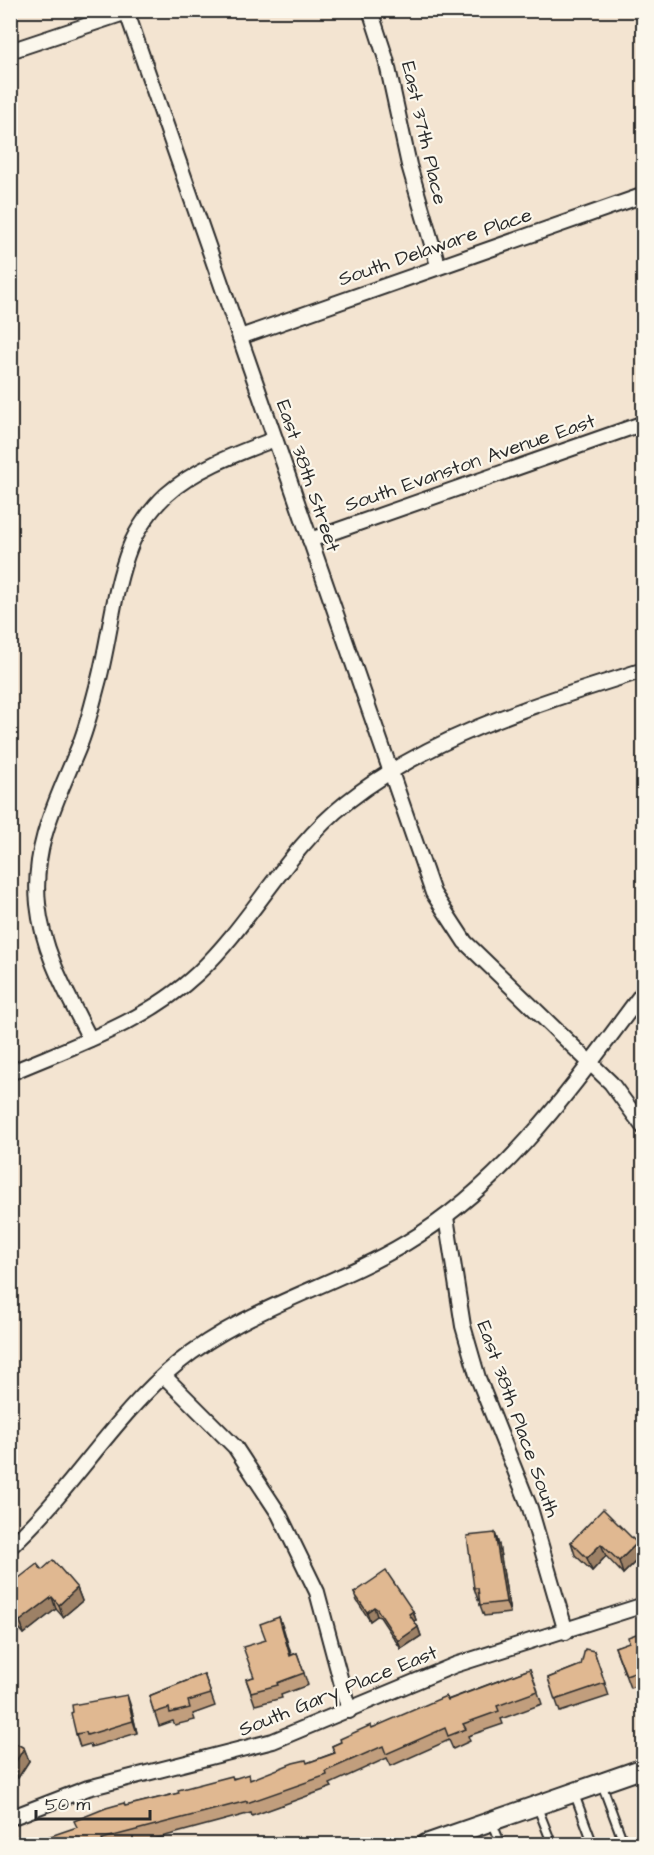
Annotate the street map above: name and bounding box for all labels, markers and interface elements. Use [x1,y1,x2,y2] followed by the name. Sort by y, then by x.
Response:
[394,59,454,208] street label: East 37th Place
[334,201,536,293] street label: South Delaware Place
[269,396,347,556] street label: East 38th Street
[341,407,599,519] street label: South Evanston Avenue East
[469,1317,567,1521] street label: East 38th Place South
[234,1638,442,1745] street label: South Gary Place East
[36,1783,150,1821] scale bar
[45,1792,90,1817] text: 50 m

